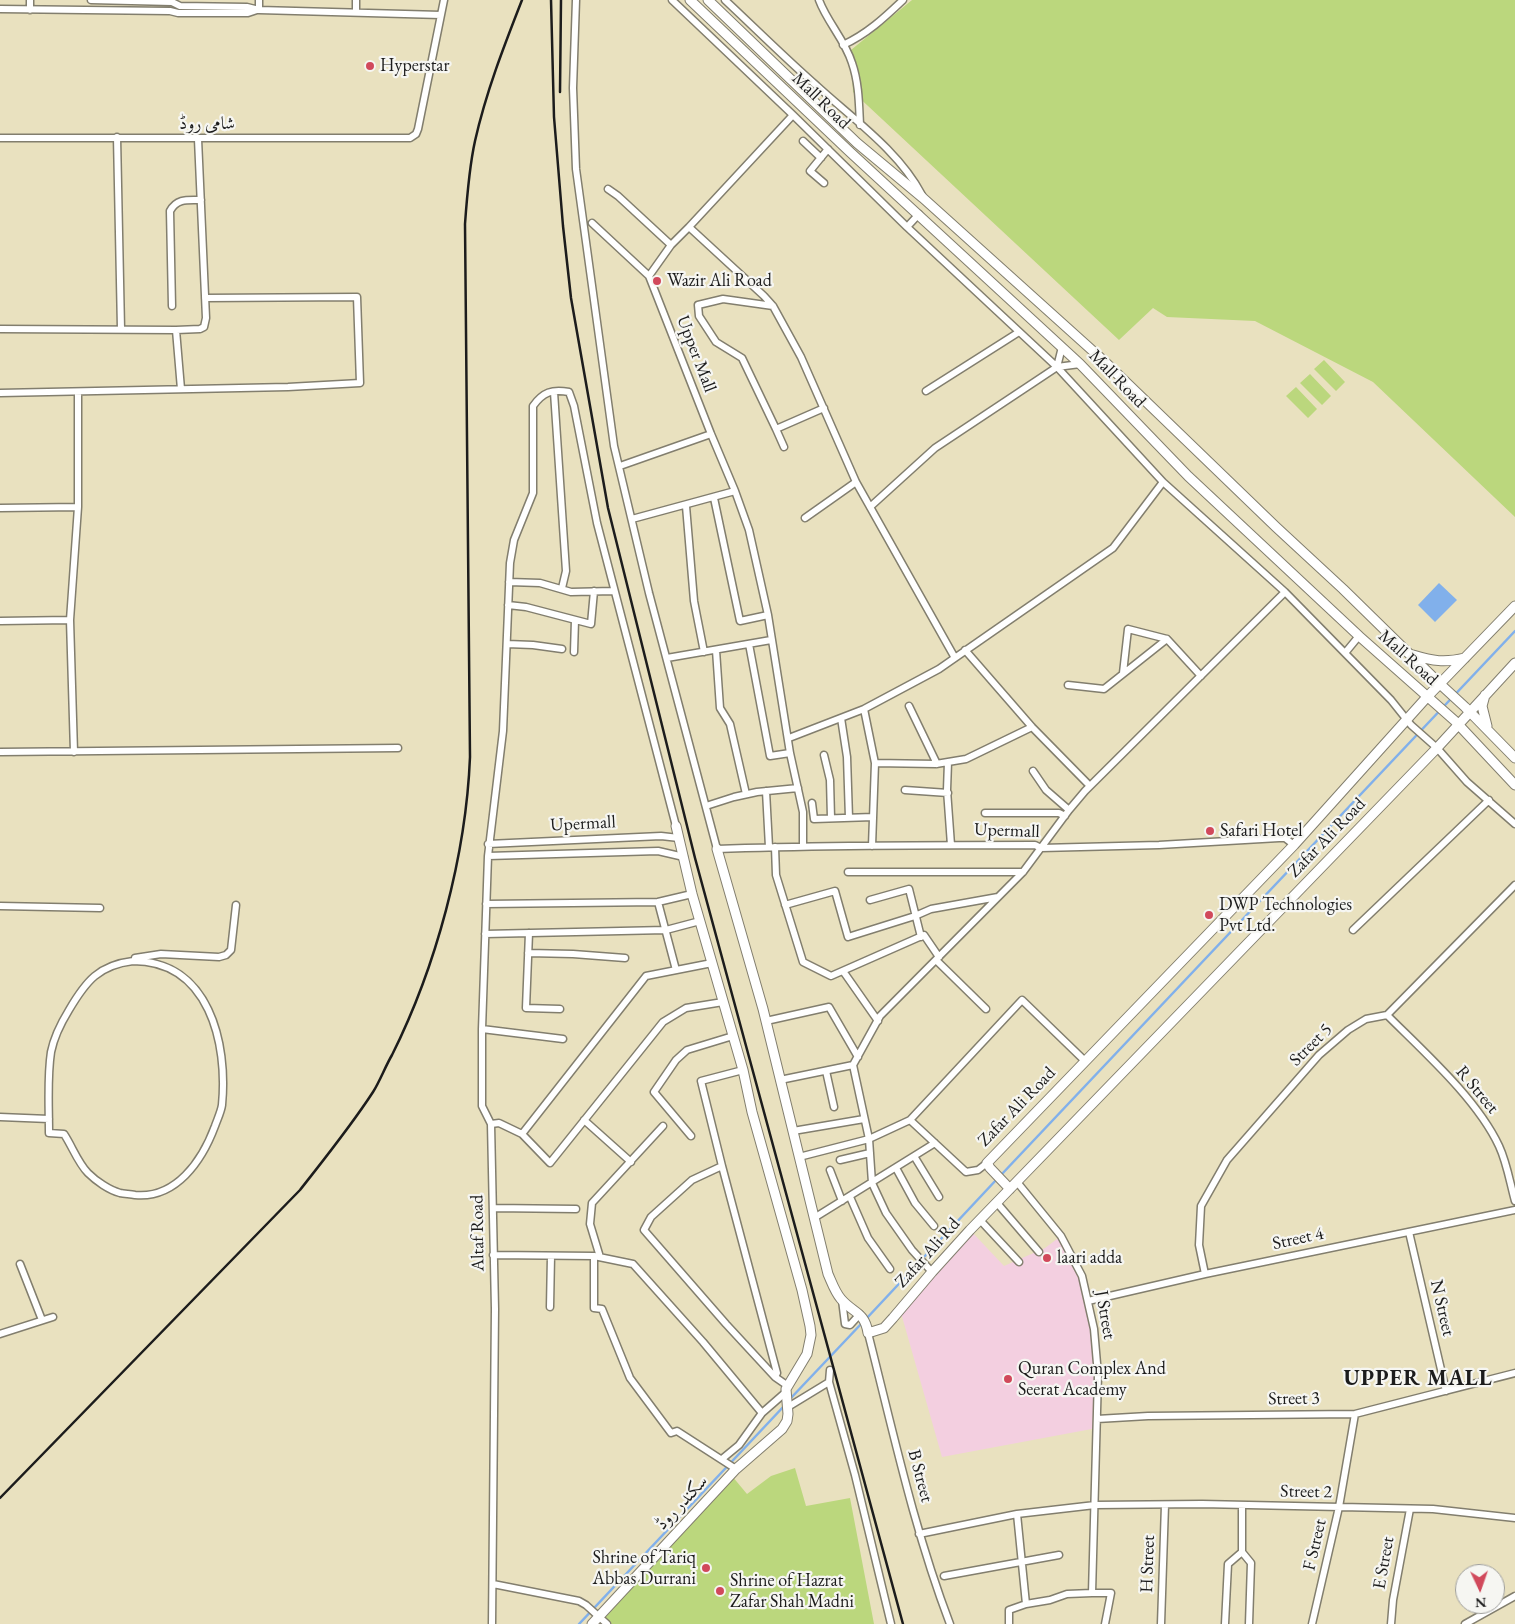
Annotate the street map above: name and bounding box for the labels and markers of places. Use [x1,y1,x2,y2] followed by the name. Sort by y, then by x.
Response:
[380,55,449,77] place label: Hyperstar
[364,60,376,72] marker: Hyperstar
[667,270,772,292] place label: Wazir Ali Road
[651,275,663,287] marker: Wazir Ali Road
[1220,820,1303,842] place label: Safari Hotel
[1204,825,1216,837] marker: Safari Hotel
[1219,894,1352,936] place label: DWP Technologies Pvt Ltd.
[1203,909,1215,921] marker: DWP Technologies Pvt Ltd.
[1057,1247,1122,1269] place label: laari adda
[1041,1252,1053,1264] marker: laari adda
[1018,1358,1166,1400] place label: Quran Complex And Seerat Academy
[1002,1373,1014,1385] marker: Quran Complex And Seerat Academy
[592,1547,696,1590] place label: Shrine of Tariq Abbas Durrani
[700,1562,712,1574] marker: Shrine of Tariq Abbas Durrani
[730,1570,854,1612] place label: Shrine of Hazrat Zafar Shah Madni
[714,1585,726,1597] marker: Shrine of Hazrat Zafar Shah Madni

